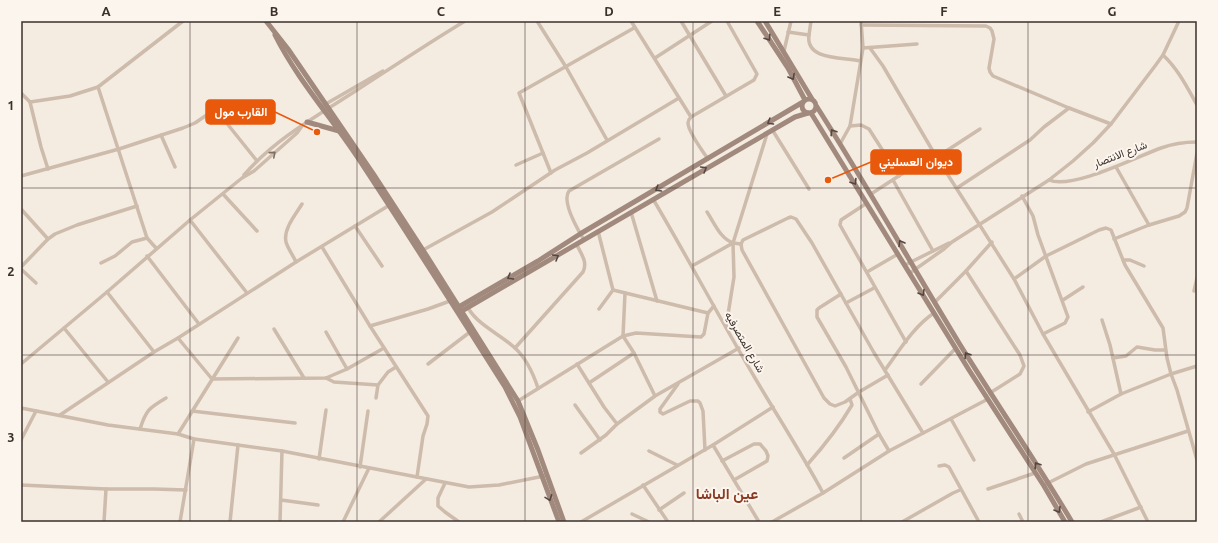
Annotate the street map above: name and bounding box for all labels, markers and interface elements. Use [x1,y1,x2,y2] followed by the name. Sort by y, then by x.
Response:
[101,4,111,18] text: A
[270,4,279,18] text: B
[437,4,446,18] text: C
[604,4,614,18] text: D
[773,4,781,18] text: E
[940,4,948,18] text: F
[1108,4,1117,18] text: G
[763,33,770,40] one-way arrow
[788,73,795,80] one-way arrow
[7,98,15,112] text: 1
[206,100,275,124] callout: القارب مول
[215,105,267,120] text: القارب مول
[767,118,774,125] one-way arrow
[831,130,838,137] one-way arrow
[1090,138,1150,172] street label: شارع الانتصار
[871,150,961,174] callout: ديوان العسليني
[269,152,276,159] one-way arrow
[879,155,953,172] text: ديوان العسليني
[700,167,707,174] one-way arrow
[849,178,857,185] one-way arrow
[655,184,662,191] one-way arrow
[898,240,905,247] one-way arrow
[552,254,559,261] one-way arrow
[7,264,15,278] text: 2
[507,273,514,280] one-way arrow
[917,289,924,296] one-way arrow
[721,309,767,376] street label: شارع المتصرفيه
[964,352,972,359] one-way arrow
[7,430,15,444] text: 3
[1034,462,1042,469] one-way arrow
[696,485,758,503] district label: عين الباشا
[545,494,553,501] one-way arrow
[1053,506,1060,513] one-way arrow

